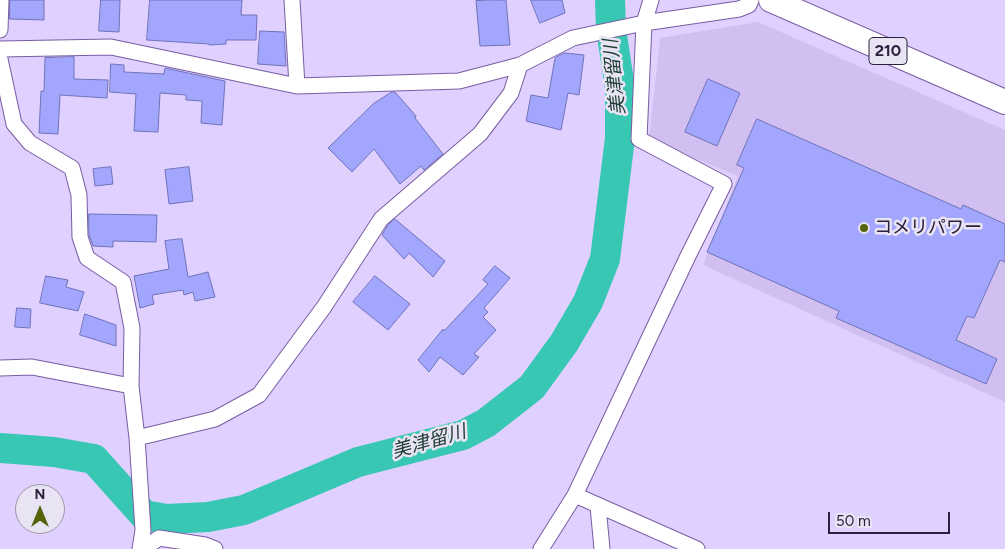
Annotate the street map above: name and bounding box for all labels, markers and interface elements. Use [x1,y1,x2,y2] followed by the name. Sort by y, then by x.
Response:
[869,37,907,64] road number: 210
[600,38,630,116] water label: 美津留川
[874,217,982,239] place label: コメリパワー
[858,222,870,234] marker: コメリパワー
[389,421,469,463] water label: 美津留川
[15,484,65,534] north arrow
[35,486,45,503] text: N
[830,502,952,534] scale bar
[836,512,871,530] text: 50 m

